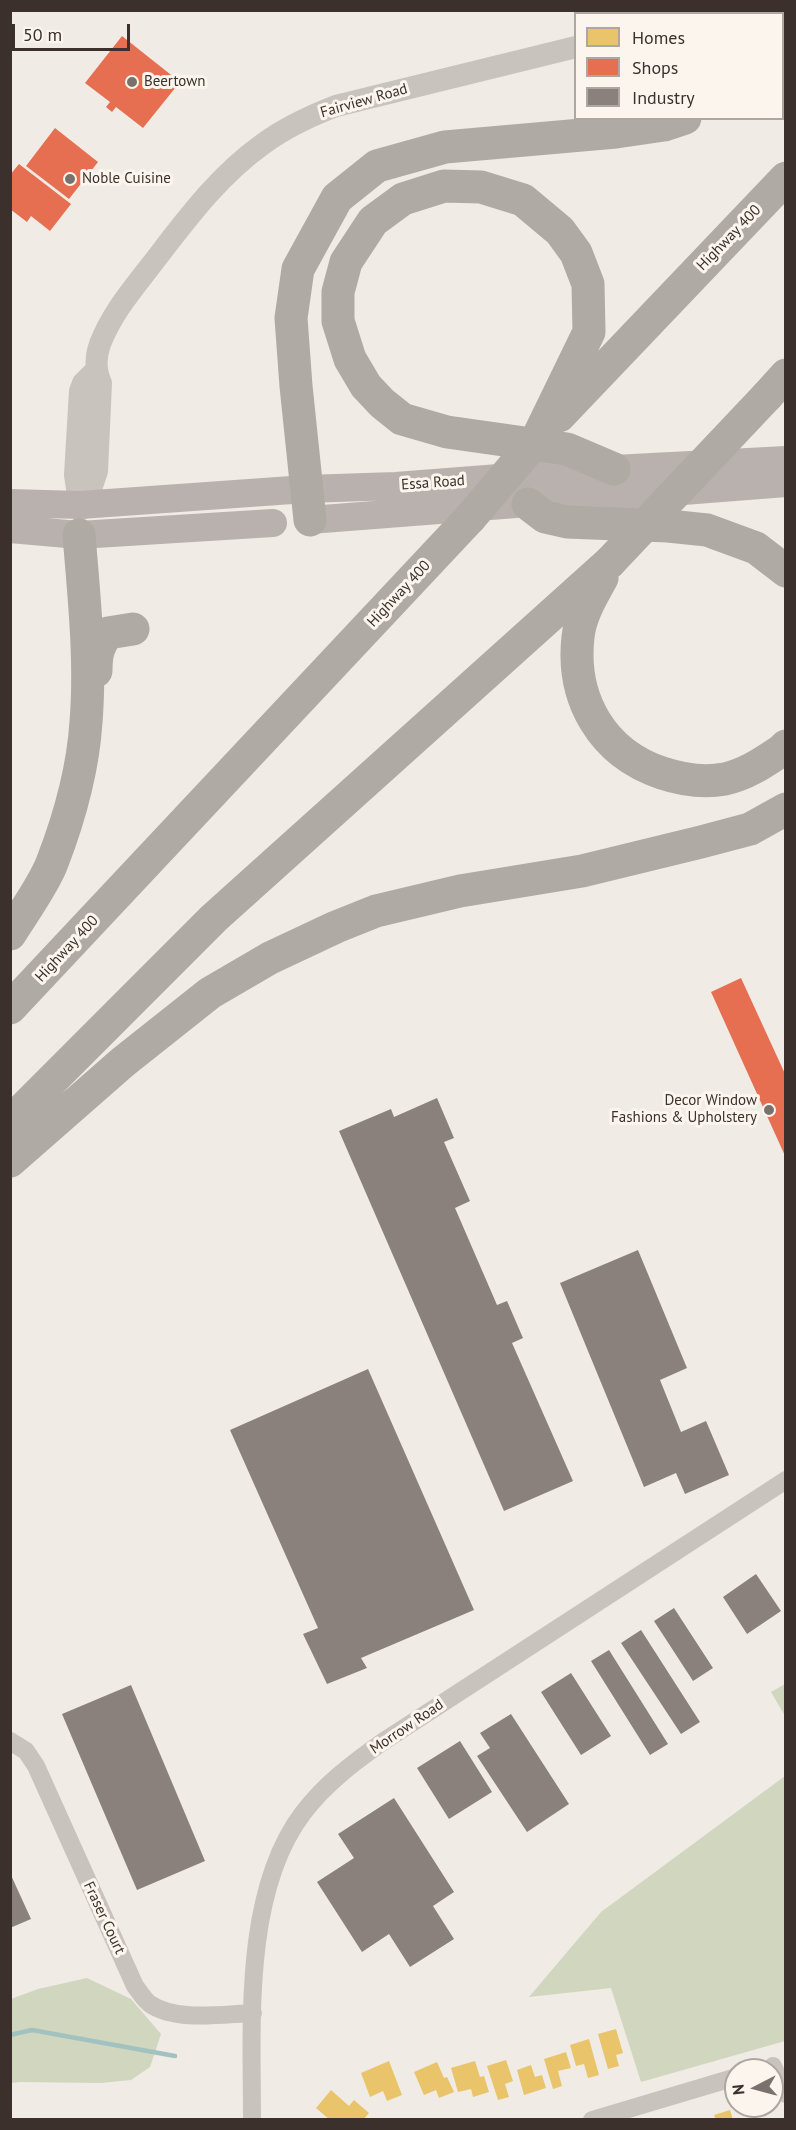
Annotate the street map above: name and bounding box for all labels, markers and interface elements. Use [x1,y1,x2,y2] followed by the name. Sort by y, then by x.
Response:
[15,12,134,50] scale bar
[574,12,784,120] legend
[23,23,62,46] text: 50 m
[632,26,685,49] text: Homes
[632,56,678,79] text: Shops
[144,73,205,91] place label: Beertown
[125,75,139,89] marker: Beertown
[318,80,410,122] street label: Fairview Road
[632,86,695,109] text: Industry
[82,170,171,188] place label: Noble Cuisine
[63,172,77,186] marker: Noble Cuisine
[693,201,765,275] street label: Highway 400
[401,472,465,494] street label: Essa Road
[364,557,434,631] street label: Highway 400
[32,912,102,986] street label: Highway 400
[611,1092,757,1127] place label: Decor Window Fashions & Upholstery
[762,1103,776,1117] marker: Decor Window Fashions & Upholstery
[367,1696,447,1758] street label: Morrow Road
[79,1879,129,1957] street label: Fraser Court
[724,2058,784,2118] north arrow
[728,2083,749,2096] text: N

